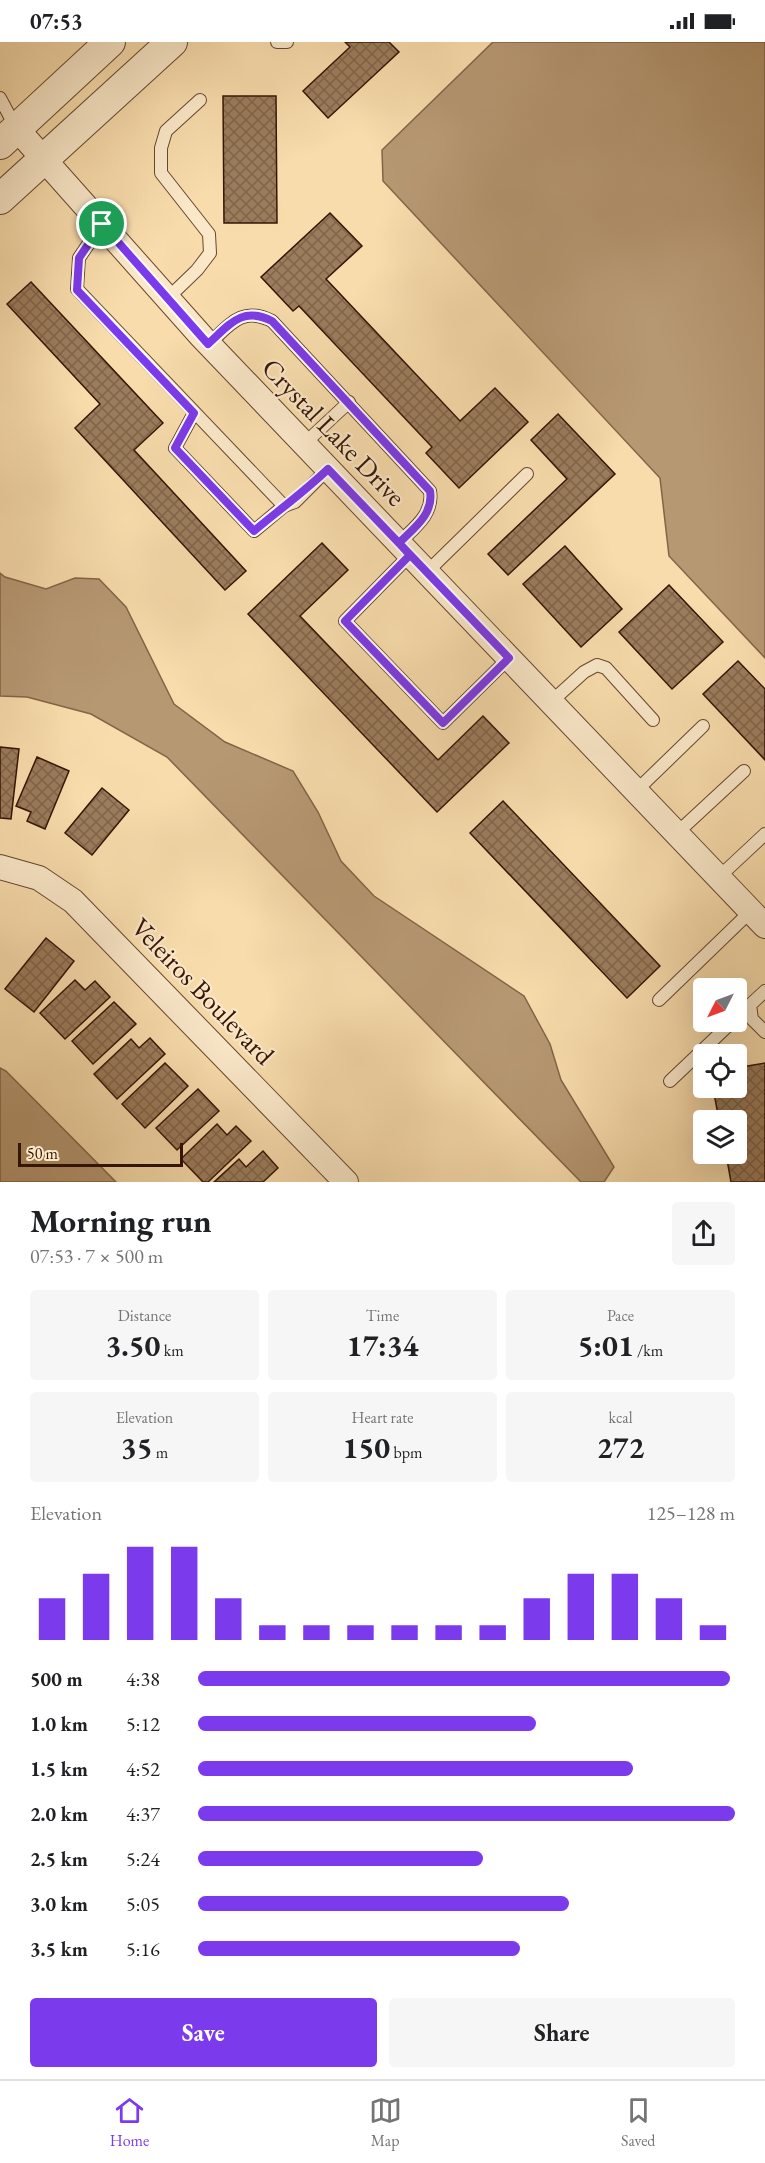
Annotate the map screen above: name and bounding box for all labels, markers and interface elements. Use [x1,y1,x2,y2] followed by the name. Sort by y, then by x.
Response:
[30,7,83,36] text: 07:53
[76,198,127,249] pin
[85,207,118,240] icon: arrive
[254,351,414,513] street label: Crystal Lake Drive
[124,910,282,1072] street label: Veleiros Boulevard
[693,978,747,1032] north arrow
[693,978,747,1164] map controls
[693,1044,747,1098] button: locate
[693,1110,747,1164] button: layers
[18,1140,183,1168] scale bar
[27,1143,58,1164] text: 50 m
[30,1199,212,1242] text: Morning run
[672,1202,735,1265] button: share
[30,1243,163,1269] text: 07:53 · 7 × 500 m
[118,1305,171,1326] text: Distance
[366,1305,399,1326] text: Time
[607,1305,634,1326] text: Pace
[105,1326,160,1365] text: 3.50
[347,1326,418,1365] text: 17:34
[578,1326,634,1365] text: 5:01
[160,1340,184,1361] text: km
[634,1340,663,1361] text: /km
[116,1407,173,1428] text: Elevation
[351,1407,414,1428] text: Heart rate
[608,1407,633,1428] text: kcal
[121,1428,153,1467] text: 35
[343,1428,390,1467] text: 150
[597,1428,644,1467] text: 272
[153,1442,168,1463] text: m
[390,1442,422,1463] text: bpm
[30,1500,102,1526] text: Elevation
[647,1500,735,1526] text: 125–128 m
[30,1666,83,1692] text: 500 m
[126,1666,160,1692] text: 4:38
[30,1711,88,1737] text: 1.0 km
[126,1711,160,1737] text: 5:12
[30,1756,88,1782] text: 1.5 km
[126,1756,160,1782] text: 4:52
[30,1801,88,1827] text: 2.0 km
[126,1801,160,1827] text: 4:37
[30,1846,88,1872] text: 2.5 km
[126,1846,160,1872] text: 5:24
[30,1891,88,1917] text: 3.0 km
[126,1891,160,1917] text: 5:05
[30,1936,88,1962] text: 3.5 km
[126,1936,160,1962] text: 5:16
[30,1998,377,2067] button: Save
[389,1998,735,2067] button: Share
[110,2094,149,2151] tab: Home
[369,2094,402,2151] tab: Map
[621,2094,655,2151] tab: Saved

